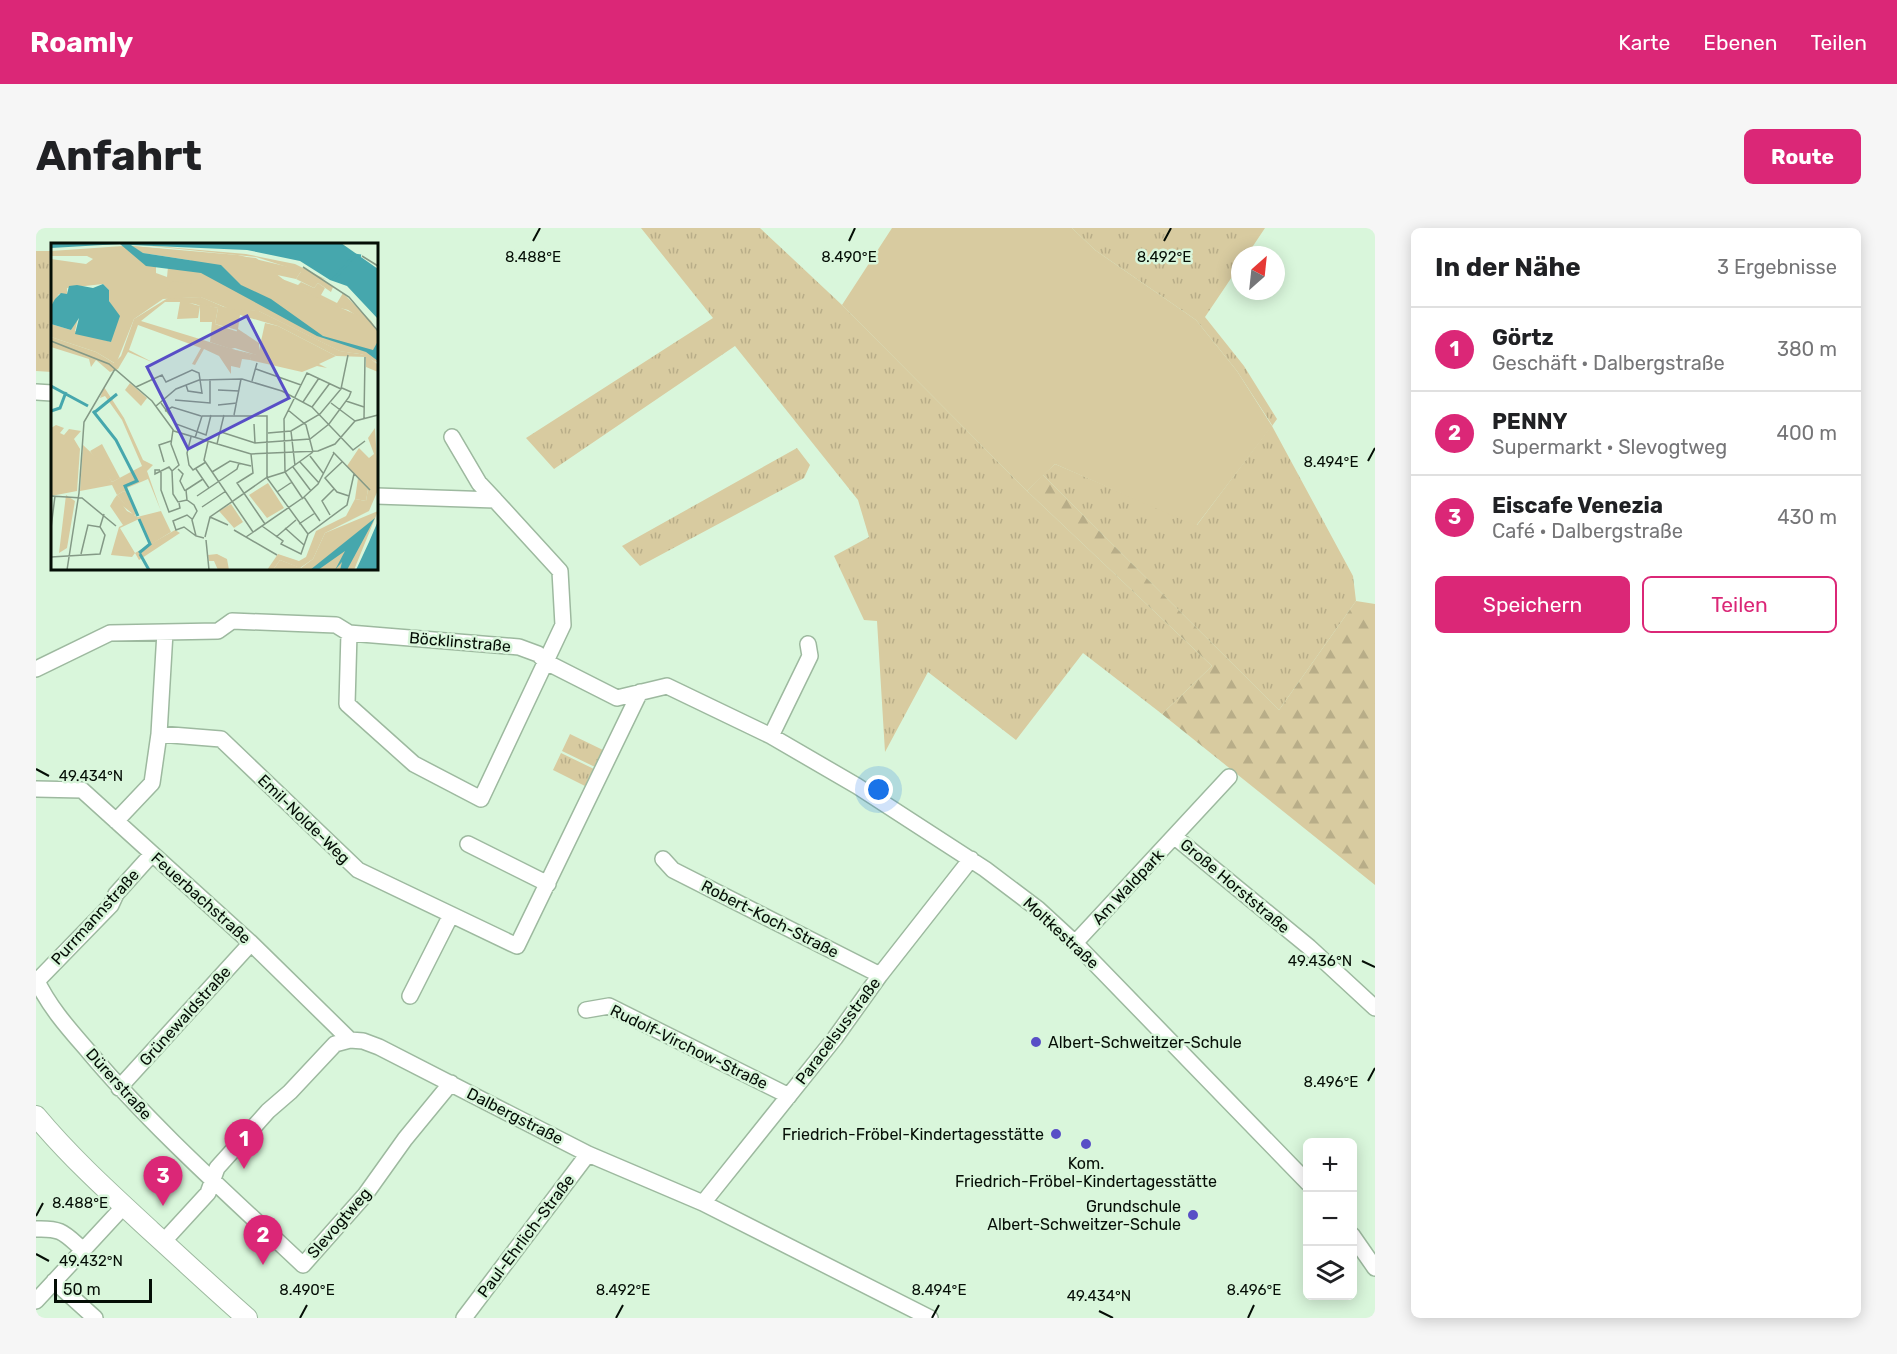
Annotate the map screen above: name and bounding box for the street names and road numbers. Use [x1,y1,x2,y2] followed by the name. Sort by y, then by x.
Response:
[408,628,512,656] street label: Böcklinstraße
[254,770,354,868] street label: Emil-Nolde-Weg
[1176,835,1294,937] street label: Große Horststraße
[1088,845,1168,929] street label: Am Waldpark
[147,848,255,948] street label: Feuerbachstraße
[47,865,143,969] street label: Purrmannstraße
[698,876,842,962] street label: Robert-Koch-Straße
[1019,893,1103,973] street label: Moltkestraße
[135,962,235,1070] street label: Grünewaldstraße
[792,974,884,1088] street label: Paracelsusstraße
[607,1001,771,1093] street label: Rudolf-Virchow-Straße
[82,1044,156,1124] street label: Dürerstraße
[464,1084,566,1148] street label: Dalbergstraße
[474,1171,578,1301] street label: Paul-Ehrlich-Straße
[303,1184,375,1262] street label: Slevogtweg

